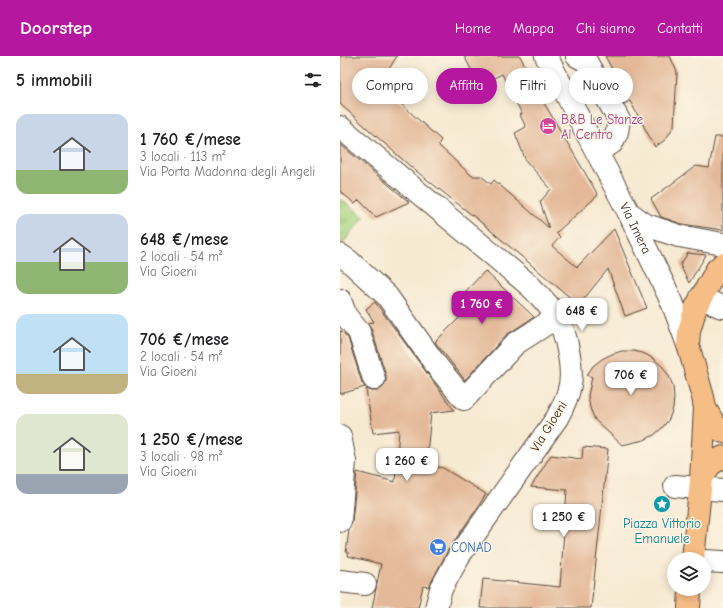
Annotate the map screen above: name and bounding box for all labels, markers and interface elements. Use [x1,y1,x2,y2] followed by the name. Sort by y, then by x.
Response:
[20,17,92,39] text: Doorstep
[455,20,491,37] text: Home
[513,20,554,37] text: Mappa
[576,20,635,37] text: Chi siamo
[657,20,703,37] text: Contatti
[352,68,428,104] chip: Compra
[436,68,497,104] chip: Affitta
[505,68,561,104] chip: Filtri
[569,68,633,104] chip: Nuovo
[302,69,324,91] icon: filters
[16,71,92,90] text: 5 immobili
[561,112,644,142] place label: B&B Le Stanze Al Centro
[538,116,558,136] hotel icon: B&B Le Stanze Al Centro
[48,130,96,178] icon: home
[140,130,241,149] text: 1 760 €/mese
[140,149,226,164] text: 3 locali · 113 m²
[140,164,315,179] text: Via Porta Madonna degli Angeli
[617,200,654,256] street label: Via Imera
[48,230,96,278] icon: home
[140,230,228,249] text: 648 €/mese
[140,249,222,264] text: 2 locali · 54 m²
[140,264,197,279] text: Via Gioeni
[445,291,519,325] pin: 1 760 €
[461,296,503,311] text: 1 760 €
[554,298,610,332] pin: 648 €
[565,303,599,318] text: 648 €
[48,330,96,378] icon: home
[140,330,229,349] text: 706 €/mese
[140,349,222,364] text: 2 locali · 54 m²
[603,362,659,396] pin: 706 €
[140,364,197,379] text: Via Gioeni
[614,367,648,382] text: 706 €
[527,398,570,454] street label: Via Gioeni
[48,430,96,478] icon: home
[140,430,243,449] text: 1 250 €/mese
[370,448,444,482] pin: 1 260 €
[140,449,222,464] text: 3 locali · 98 m²
[385,453,429,468] text: 1 260 €
[140,464,197,479] text: Via Gioeni
[652,494,672,514] place icon: Piazza Vittorio Emanuele
[527,504,601,538] pin: 1 250 €
[542,509,586,524] text: 1 250 €
[623,516,701,546] place label: Piazza Vittorio Emanuele
[428,537,448,557] supermarket icon: CONAD
[451,540,492,555] place label: CONAD
[667,552,711,596] map controls
[667,552,711,596] button: layers

